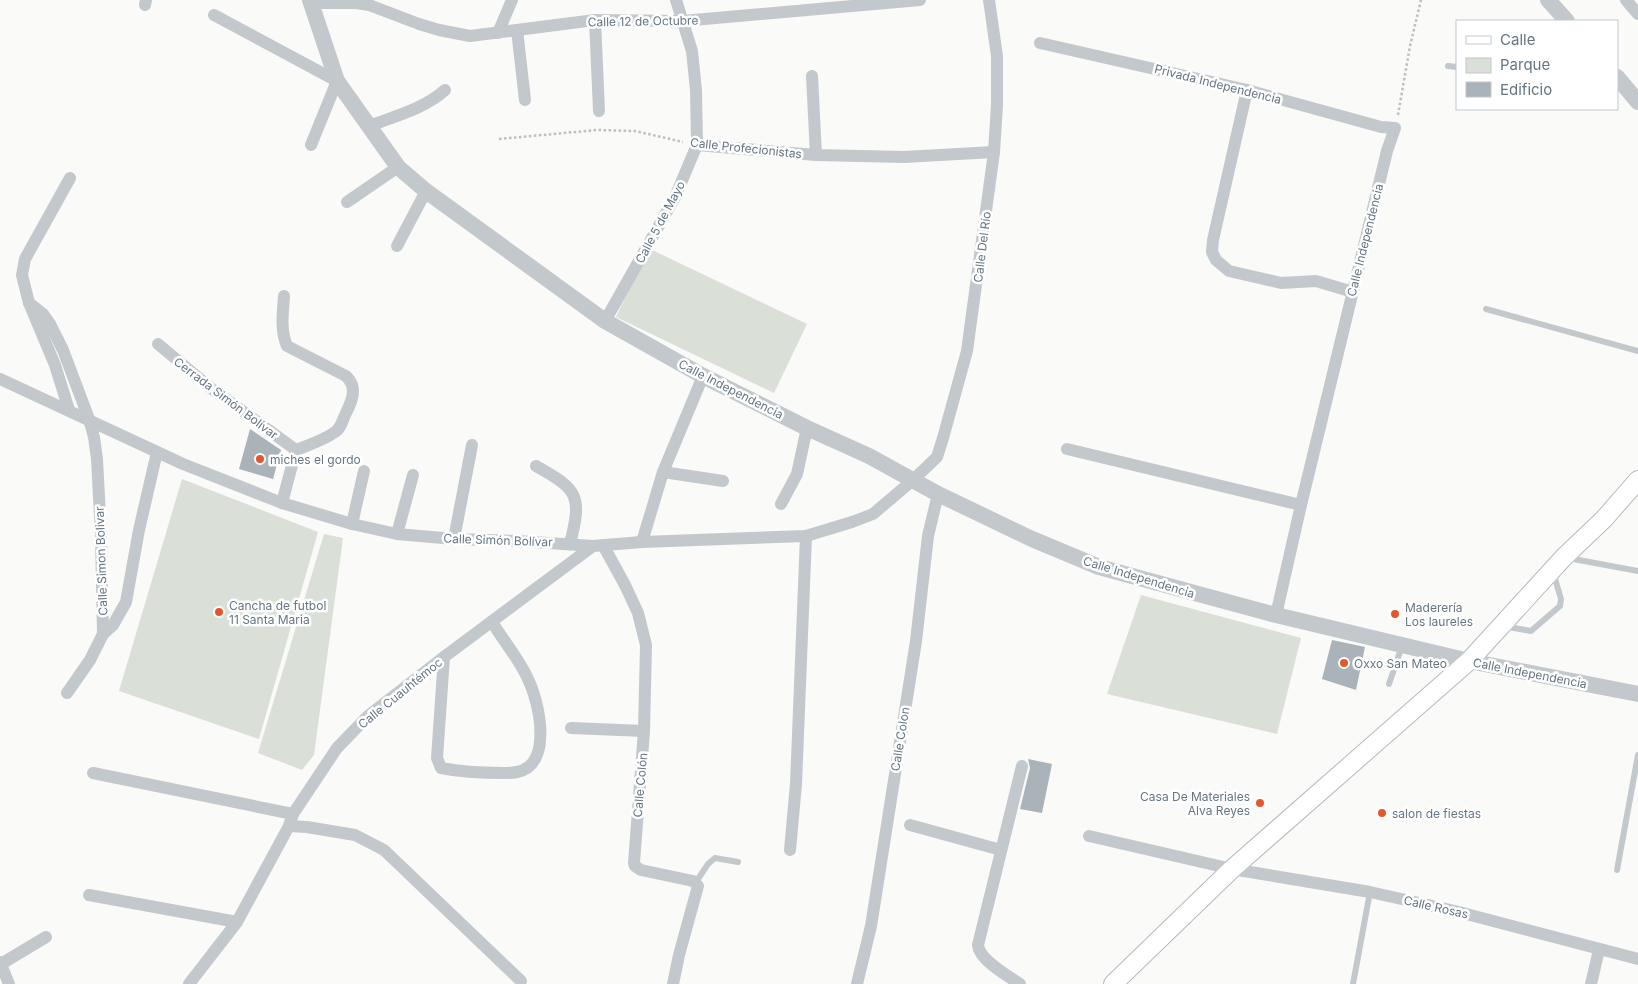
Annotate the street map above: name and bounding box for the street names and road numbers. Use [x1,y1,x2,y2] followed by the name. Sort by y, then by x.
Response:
[588,13,698,29] street label: Calle 12 de Octubre
[1153,61,1283,107] street label: Privada Independencia
[689,135,803,161] street label: Calle Profecionistas
[632,178,688,266] street label: Calle 5 de Mayo
[1344,182,1386,298] street label: Calle Independencia
[970,211,994,283] street label: Calle Del Río
[171,354,282,442] street label: Cerrada Simón Bolívar
[676,356,786,422] street label: Calle Independencia
[92,506,110,616] street label: Calle Simon Bolivar
[443,531,553,549] street label: Calle Simón Bolívar
[1081,553,1197,601] street label: Calle Independencia
[355,654,445,732] street label: Calle Cuauhtémoc
[1472,655,1588,691] street label: Calle Independencia
[888,706,912,772] street label: Calle Colon
[630,752,650,818] street label: Calle Colón
[1402,892,1470,922] street label: Calle Rosas

